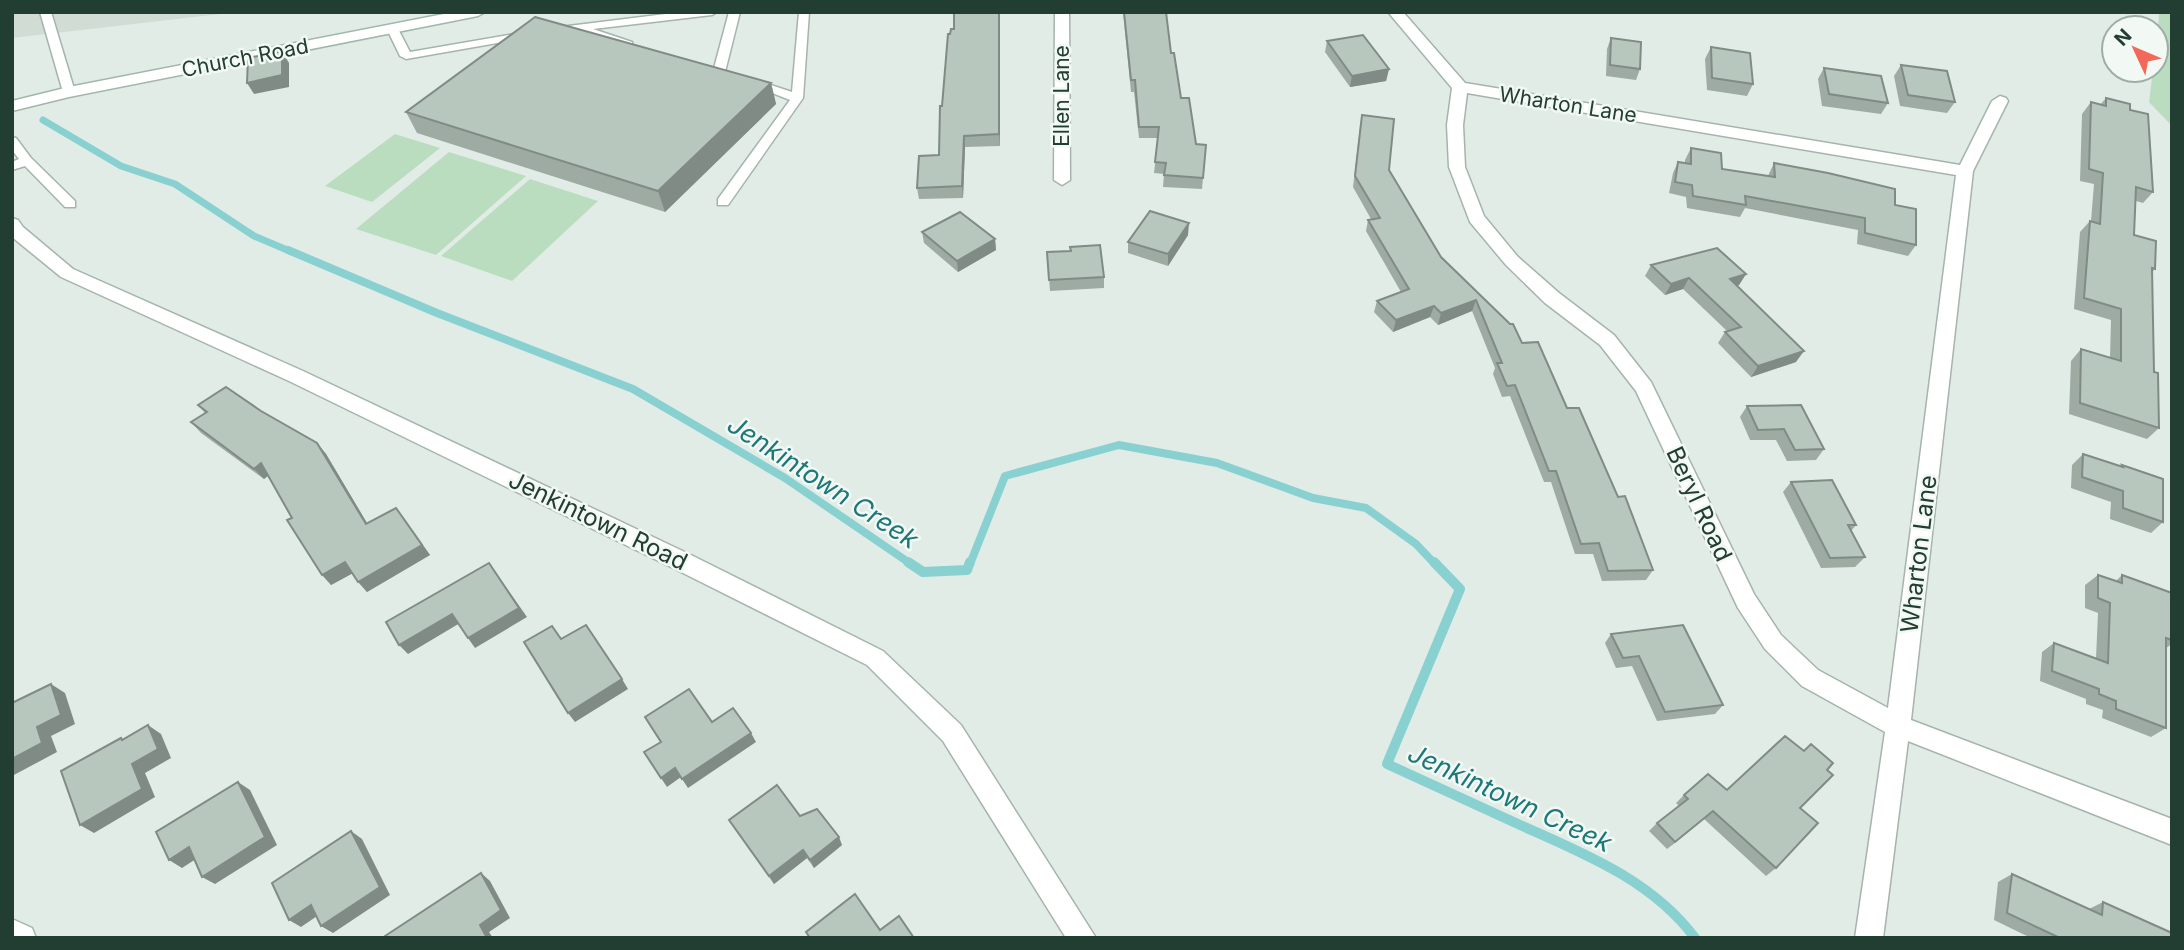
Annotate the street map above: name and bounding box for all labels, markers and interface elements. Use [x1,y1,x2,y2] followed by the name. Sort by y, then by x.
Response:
[2100,14,2170,84] north arrow
[2110,24,2136,51] text: N
[179,33,310,82] street label: Church Road
[1049,45,1074,147] street label: Ellen Lane
[1497,81,1639,128] street label: Wharton Lane
[722,408,925,555] water label: Jenkintown Creek
[1660,442,1739,566] street label: Beryl Road
[504,465,692,576] street label: Jenkintown Road
[1894,473,1943,635] street label: Wharton Lane
[1403,737,1618,859] water label: Jenkintown Creek

